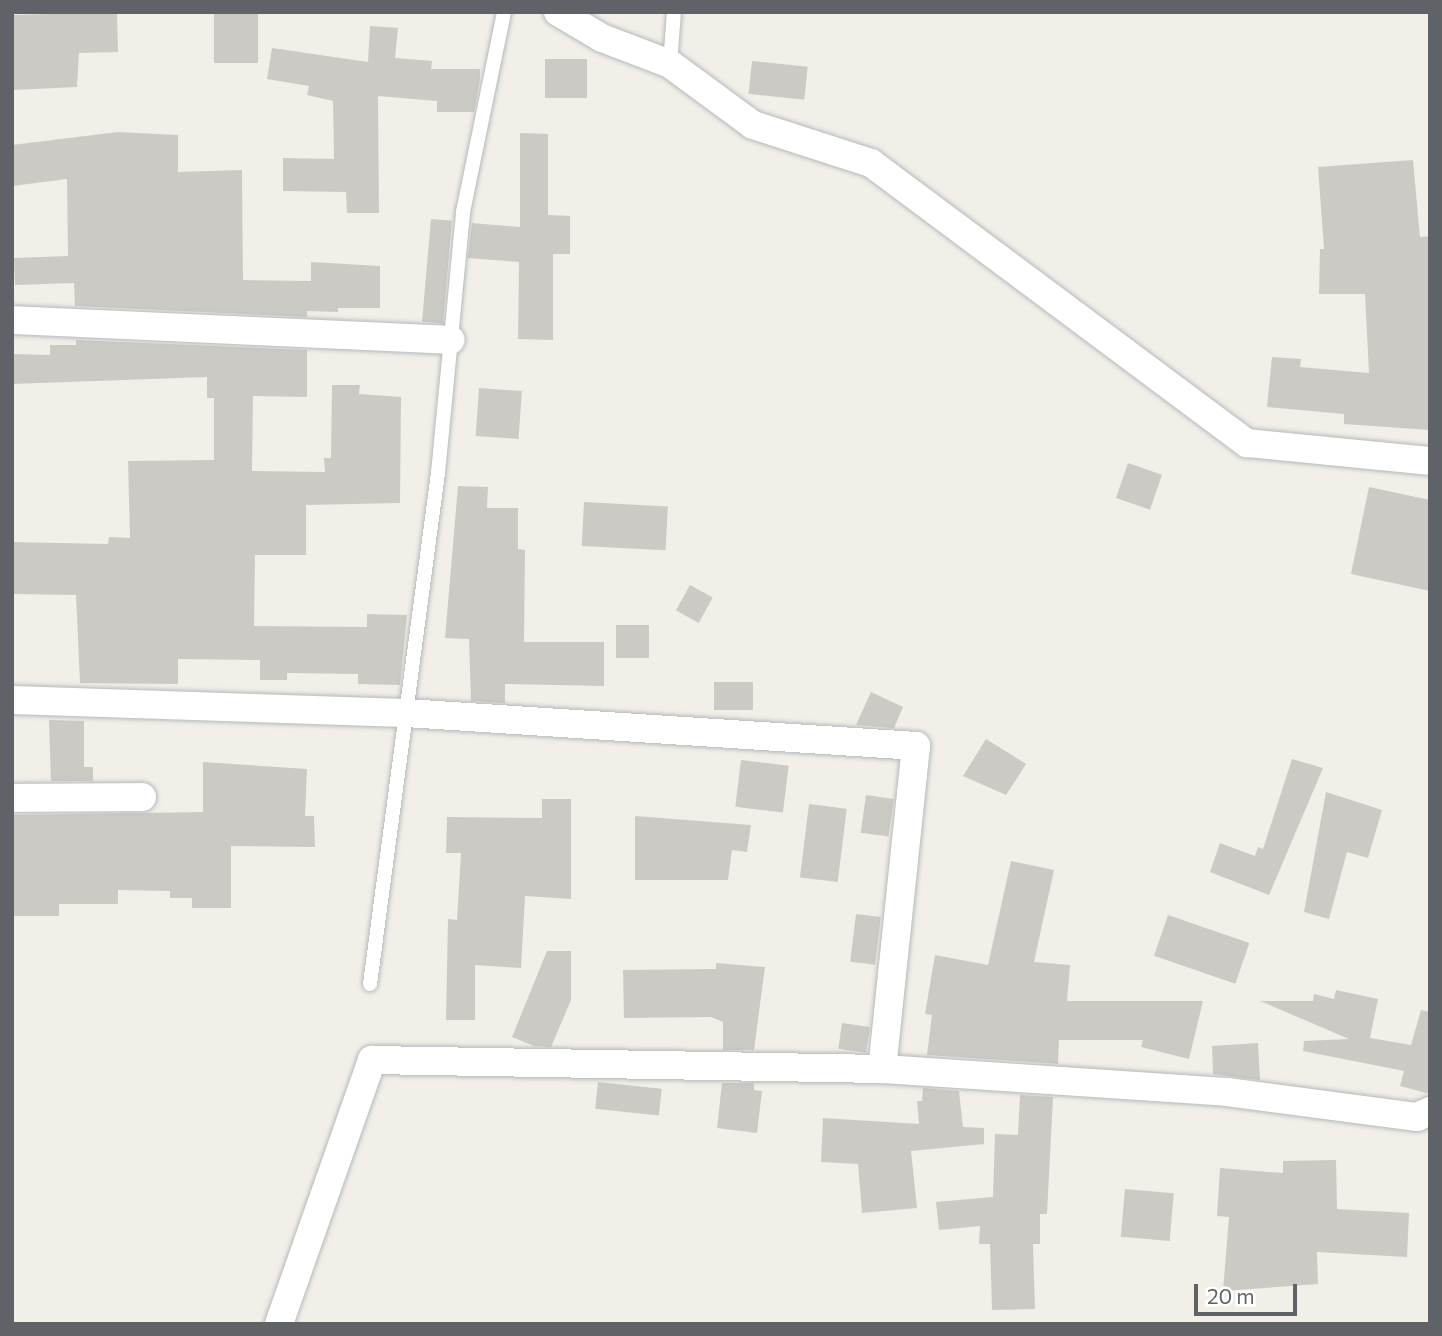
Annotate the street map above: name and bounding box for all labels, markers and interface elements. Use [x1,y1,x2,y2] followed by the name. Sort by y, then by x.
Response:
[1197,1270,1300,1314] scale bar
[1207,1283,1255,1308] text: 20 m

